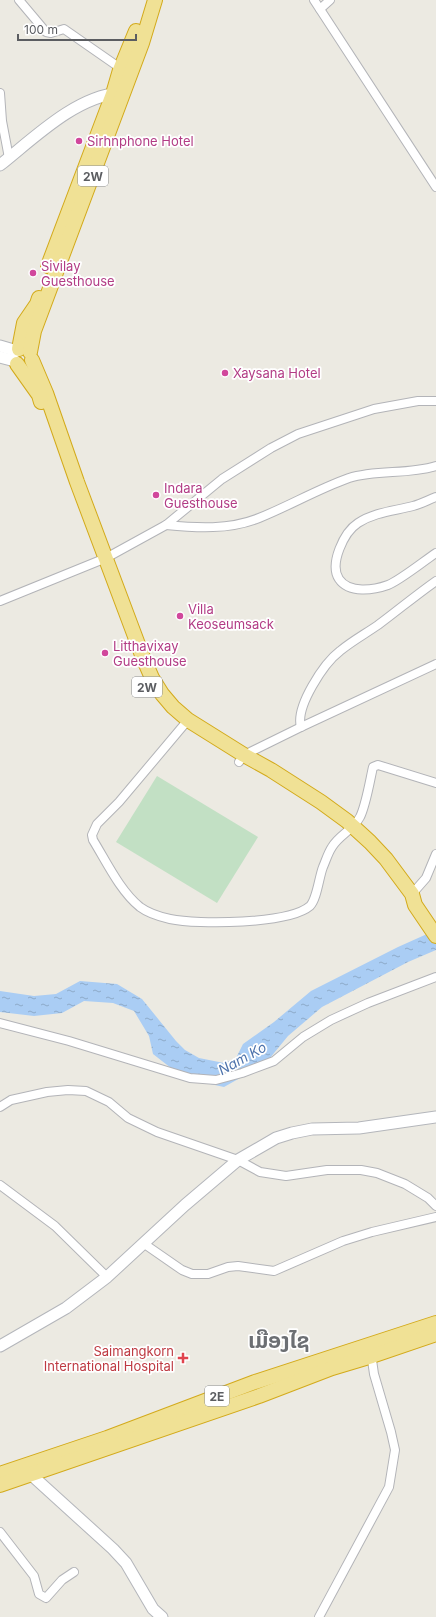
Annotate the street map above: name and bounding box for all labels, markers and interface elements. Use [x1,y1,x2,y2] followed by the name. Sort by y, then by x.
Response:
[18,16,136,42] scale bar
[24,22,58,37] text: 100 m
[87,133,194,149] place label: Sirhnphone Hotel
[74,136,84,146] marker: Sirhnphone Hotel
[78,166,108,186] road number: 2W
[41,258,115,289] place label: Sivilay Guesthouse
[28,268,38,278] marker: Sivilay Guesthouse
[233,365,321,381] place label: Xaysana Hotel
[220,368,230,378] marker: Xaysana Hotel
[164,480,238,511] place label: Indara Guesthouse
[151,490,161,500] marker: Indara Guesthouse
[188,601,274,632] place label: Villa Keoseumsack
[175,611,185,621] marker: Villa Keoseumsack
[113,638,187,669] place label: Litthavixay Guesthouse
[100,648,110,658] marker: Litthavixay Guesthouse
[132,677,162,697] road number: 2W
[215,1038,269,1078] water label: Nam Ko
[249,1328,309,1353] district label: ເມືອງໄຊ
[44,1343,174,1374] place label: Saimangkorn International Hospital
[177,1352,189,1364] marker: Saimangkorn International Hospital
[205,1386,229,1406] road number: 2E

